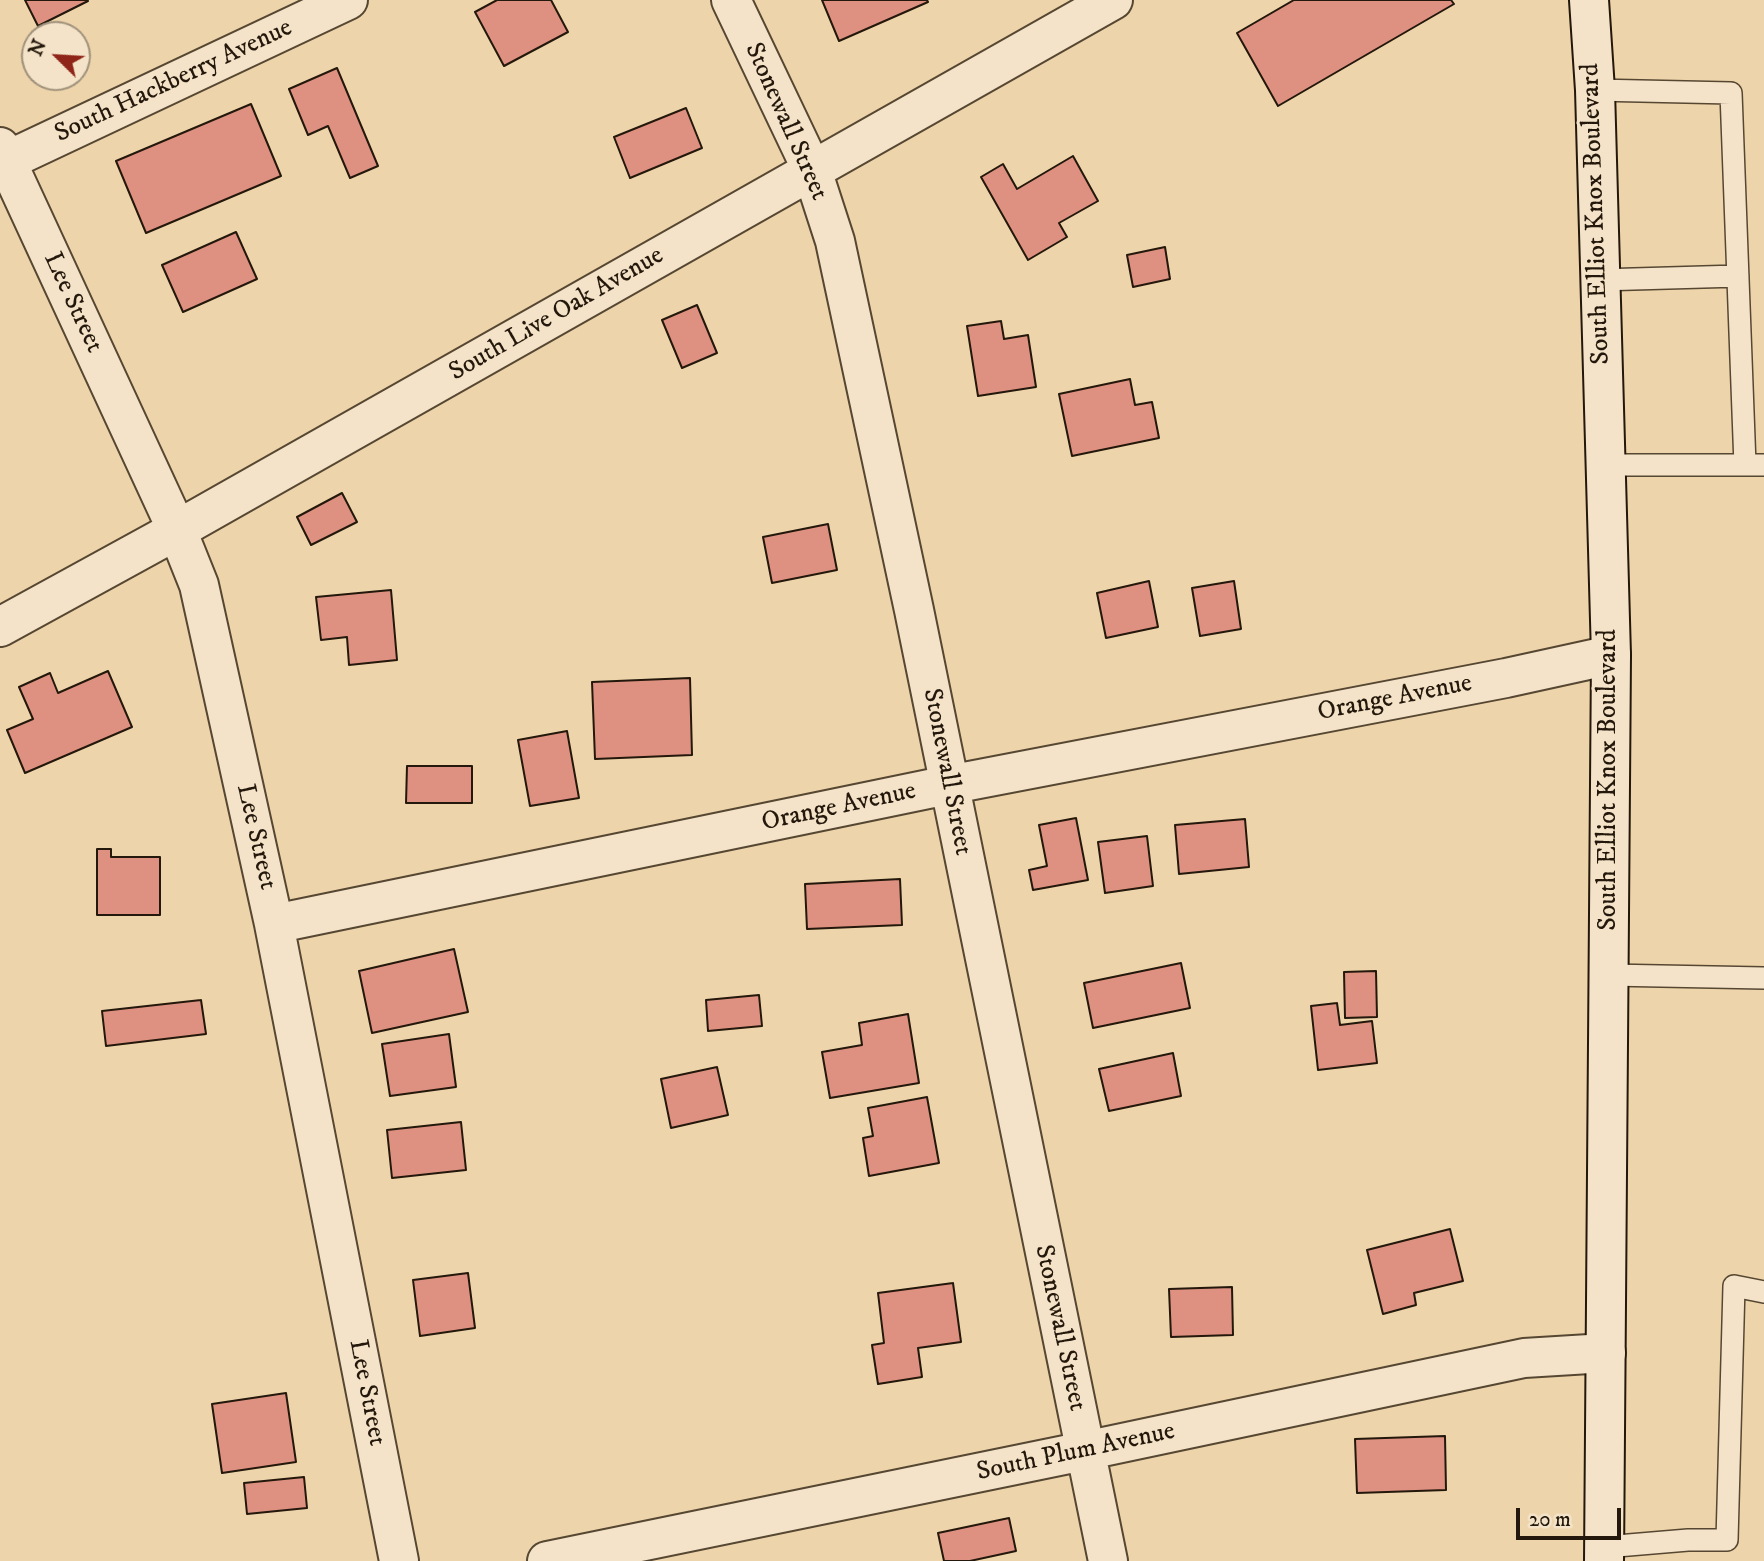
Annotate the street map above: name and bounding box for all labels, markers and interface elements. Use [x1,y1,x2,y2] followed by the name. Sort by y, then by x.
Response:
[50,13,298,151] street label: South Hackberry Avenue
[21,21,91,91] north arrow
[25,36,52,60] text: N
[736,38,834,206] street label: Stonewall Street
[1576,63,1618,365] street label: South Elliot Knox Boulevard
[444,241,670,389] street label: South Live Oak Avenue
[35,248,109,358] street label: Lee Street
[1594,629,1626,931] street label: South Elliot Knox Boulevard
[1315,669,1475,729] street label: Orange Avenue
[915,686,977,858] street label: Stonewall Street
[759,776,919,840] street label: Orange Avenue
[228,781,282,893] street label: Lee Street
[1026,1242,1092,1414] street label: Stonewall Street
[340,1337,392,1449] street label: Lee Street
[974,1417,1178,1489] street label: South Plum Avenue
[1519,1494,1624,1538] scale bar
[1529,1507,1571,1533] text: 20 m

